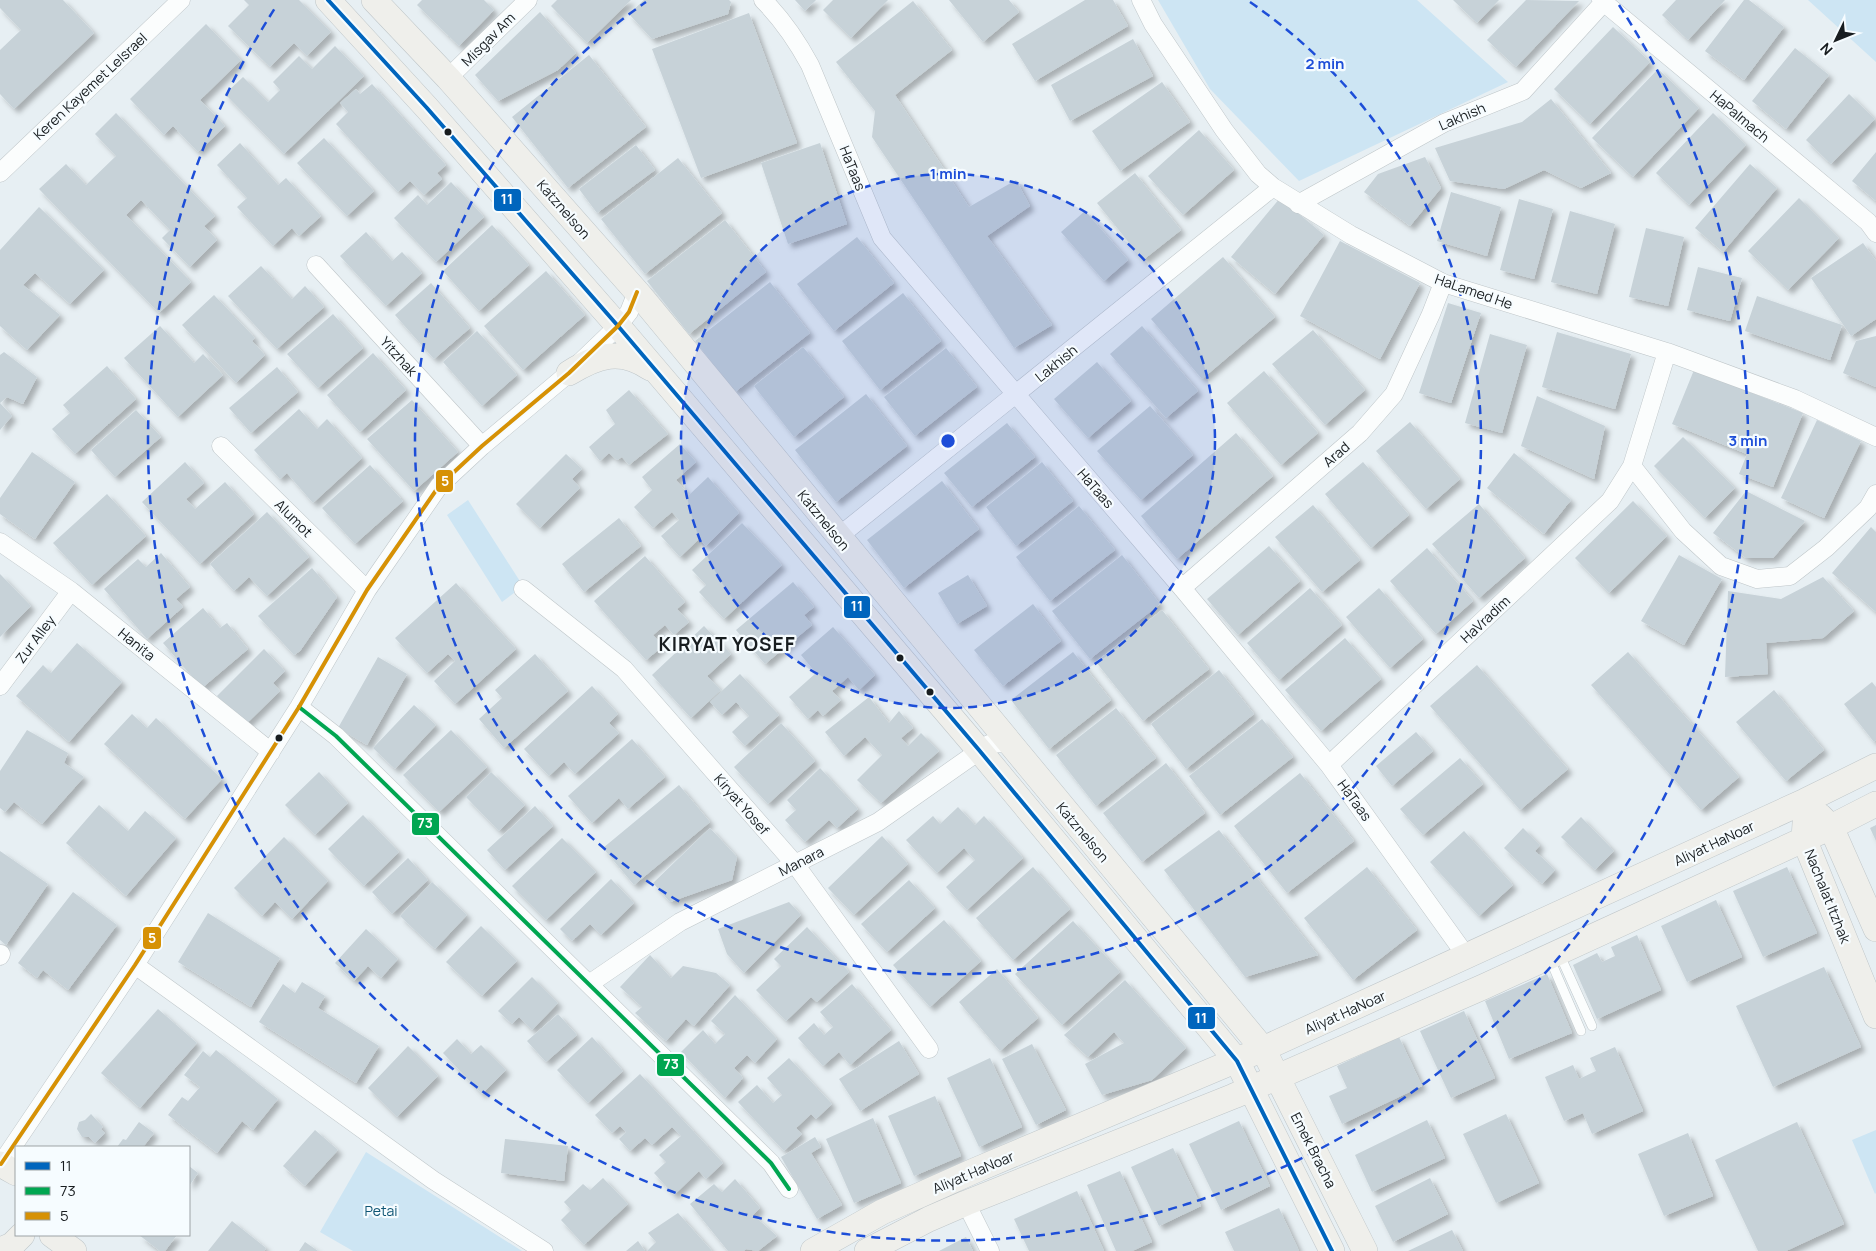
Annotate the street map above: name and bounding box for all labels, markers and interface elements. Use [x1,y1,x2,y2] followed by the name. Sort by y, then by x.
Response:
[457,8,519,70] street label: Misgav Am
[1811,15,1861,65] north arrow
[29,28,151,144] street label: Keren Kayemet LeIsrael
[1816,39,1837,59] text: N
[1305,53,1345,74] text: 2 min
[1706,86,1774,146] street label: HaPalmach
[1436,98,1488,134] street label: Lakhish
[443,127,453,137] unlabelled marker
[835,143,871,193] street label: HaTaas
[930,163,966,184] text: 1 min
[533,175,595,243] street label: Katznelson
[493,188,522,212] line badge: 11
[501,189,513,208] text: 11
[1433,269,1515,313] street label: HaLamed He
[376,332,423,381] street label: Yitzhak
[1031,340,1081,386] street label: Lakhish
[1729,430,1767,451] text: 3 min
[939,432,957,450] centre of rings
[1319,437,1353,471] street label: Arad
[1073,464,1119,512] street label: HaTaas
[435,469,454,493] line badge: 5
[441,471,449,490] text: 5
[794,486,854,554] street label: Katznelson
[271,495,317,541] street label: Alumot
[1456,591,1514,647] street label: HaVradim
[843,595,871,619] line badge: 11
[851,596,863,615] text: 11
[11,611,60,667] street label: Zur Alley
[115,623,159,665] street label: Hanita
[658,631,796,657] district label: KIRYAT YOSEF
[895,653,905,663] unlabelled marker
[925,687,935,697] unlabelled marker
[274,733,284,743] unlabelled marker
[710,769,774,839] street label: Kiryat Yosef
[1334,775,1376,825] street label: HaTaas
[1052,798,1114,866] street label: Katznelson
[411,812,440,836] line badge: 73
[417,813,433,832] text: 73
[1671,816,1757,870] street label: Aliyat HaNoar
[775,842,827,880] street label: Manara
[1800,846,1856,947] street label: Nachalat Itzhak
[142,926,162,950] line badge: 5
[148,928,156,947] text: 5
[1302,986,1388,1038] street label: Aliyat HaNoar
[1187,1006,1216,1030] line badge: 11
[1195,1008,1207,1027] text: 11
[656,1053,685,1077] line badge: 73
[663,1054,679,1073] text: 73
[1287,1109,1341,1191] street label: Emek Bracha
[15,1146,190,1236] legend
[929,1146,1017,1198] street label: Aliyat HaNoar
[60,1155,72,1176] text: 11
[60,1180,76,1201] text: 73
[364,1201,398,1220] park label: Petai
[60,1205,69,1226] text: 5

